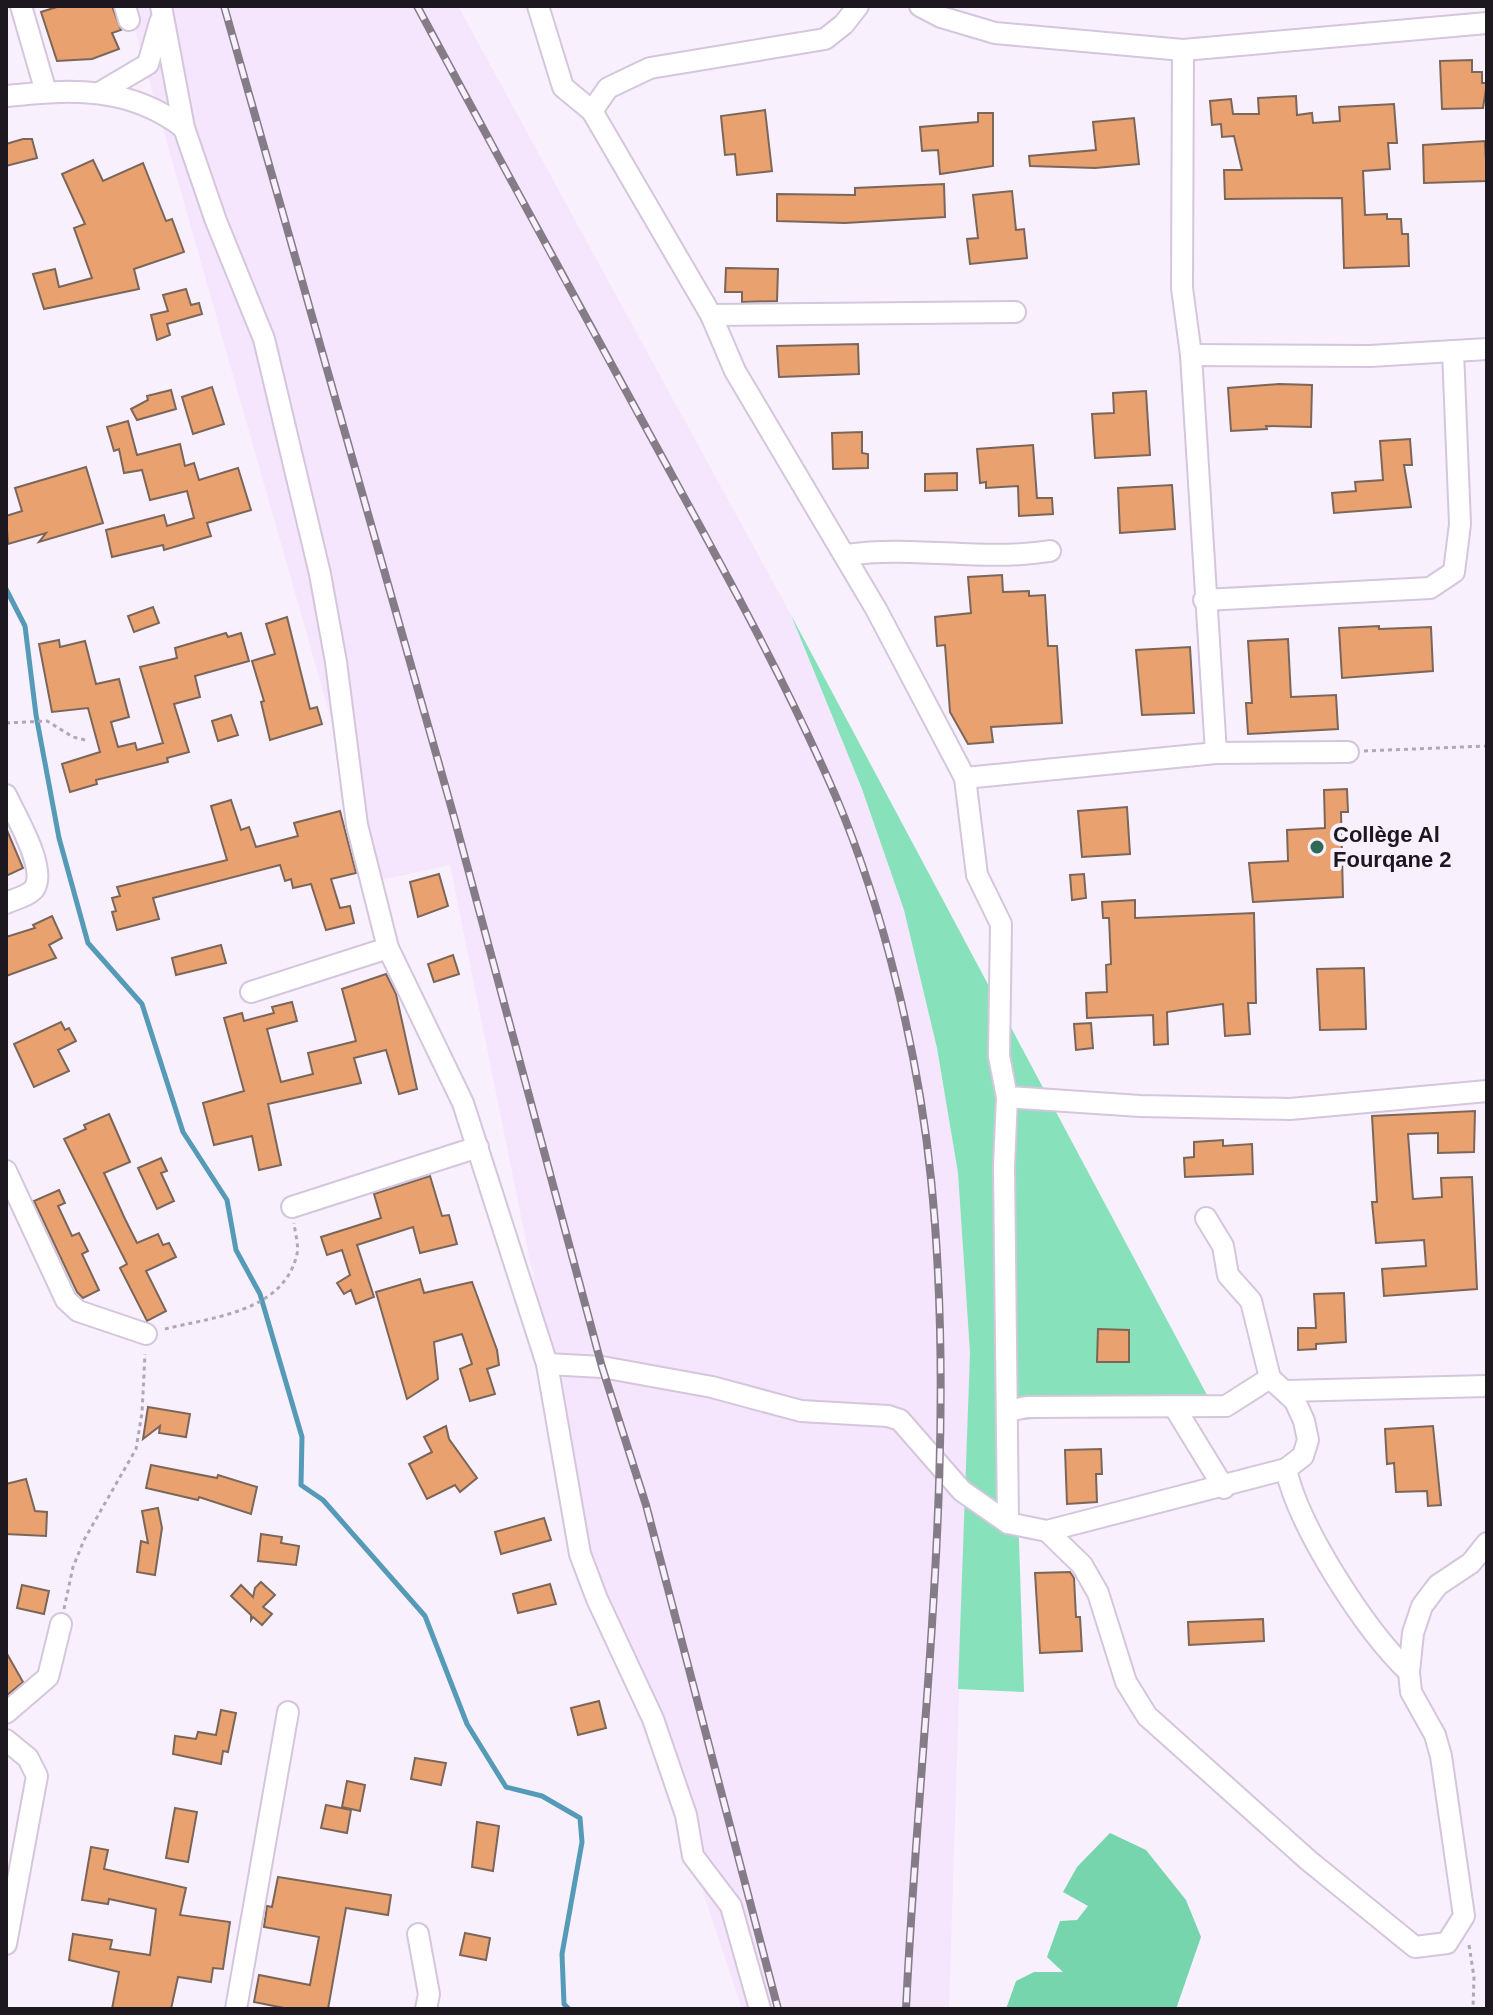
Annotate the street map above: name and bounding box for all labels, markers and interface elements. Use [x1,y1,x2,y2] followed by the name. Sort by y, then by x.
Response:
[1333,822,1452,872] place label: Collège Al Fourqane 2
[1308,838,1326,856] marker: Collège Al Fourqane 2

